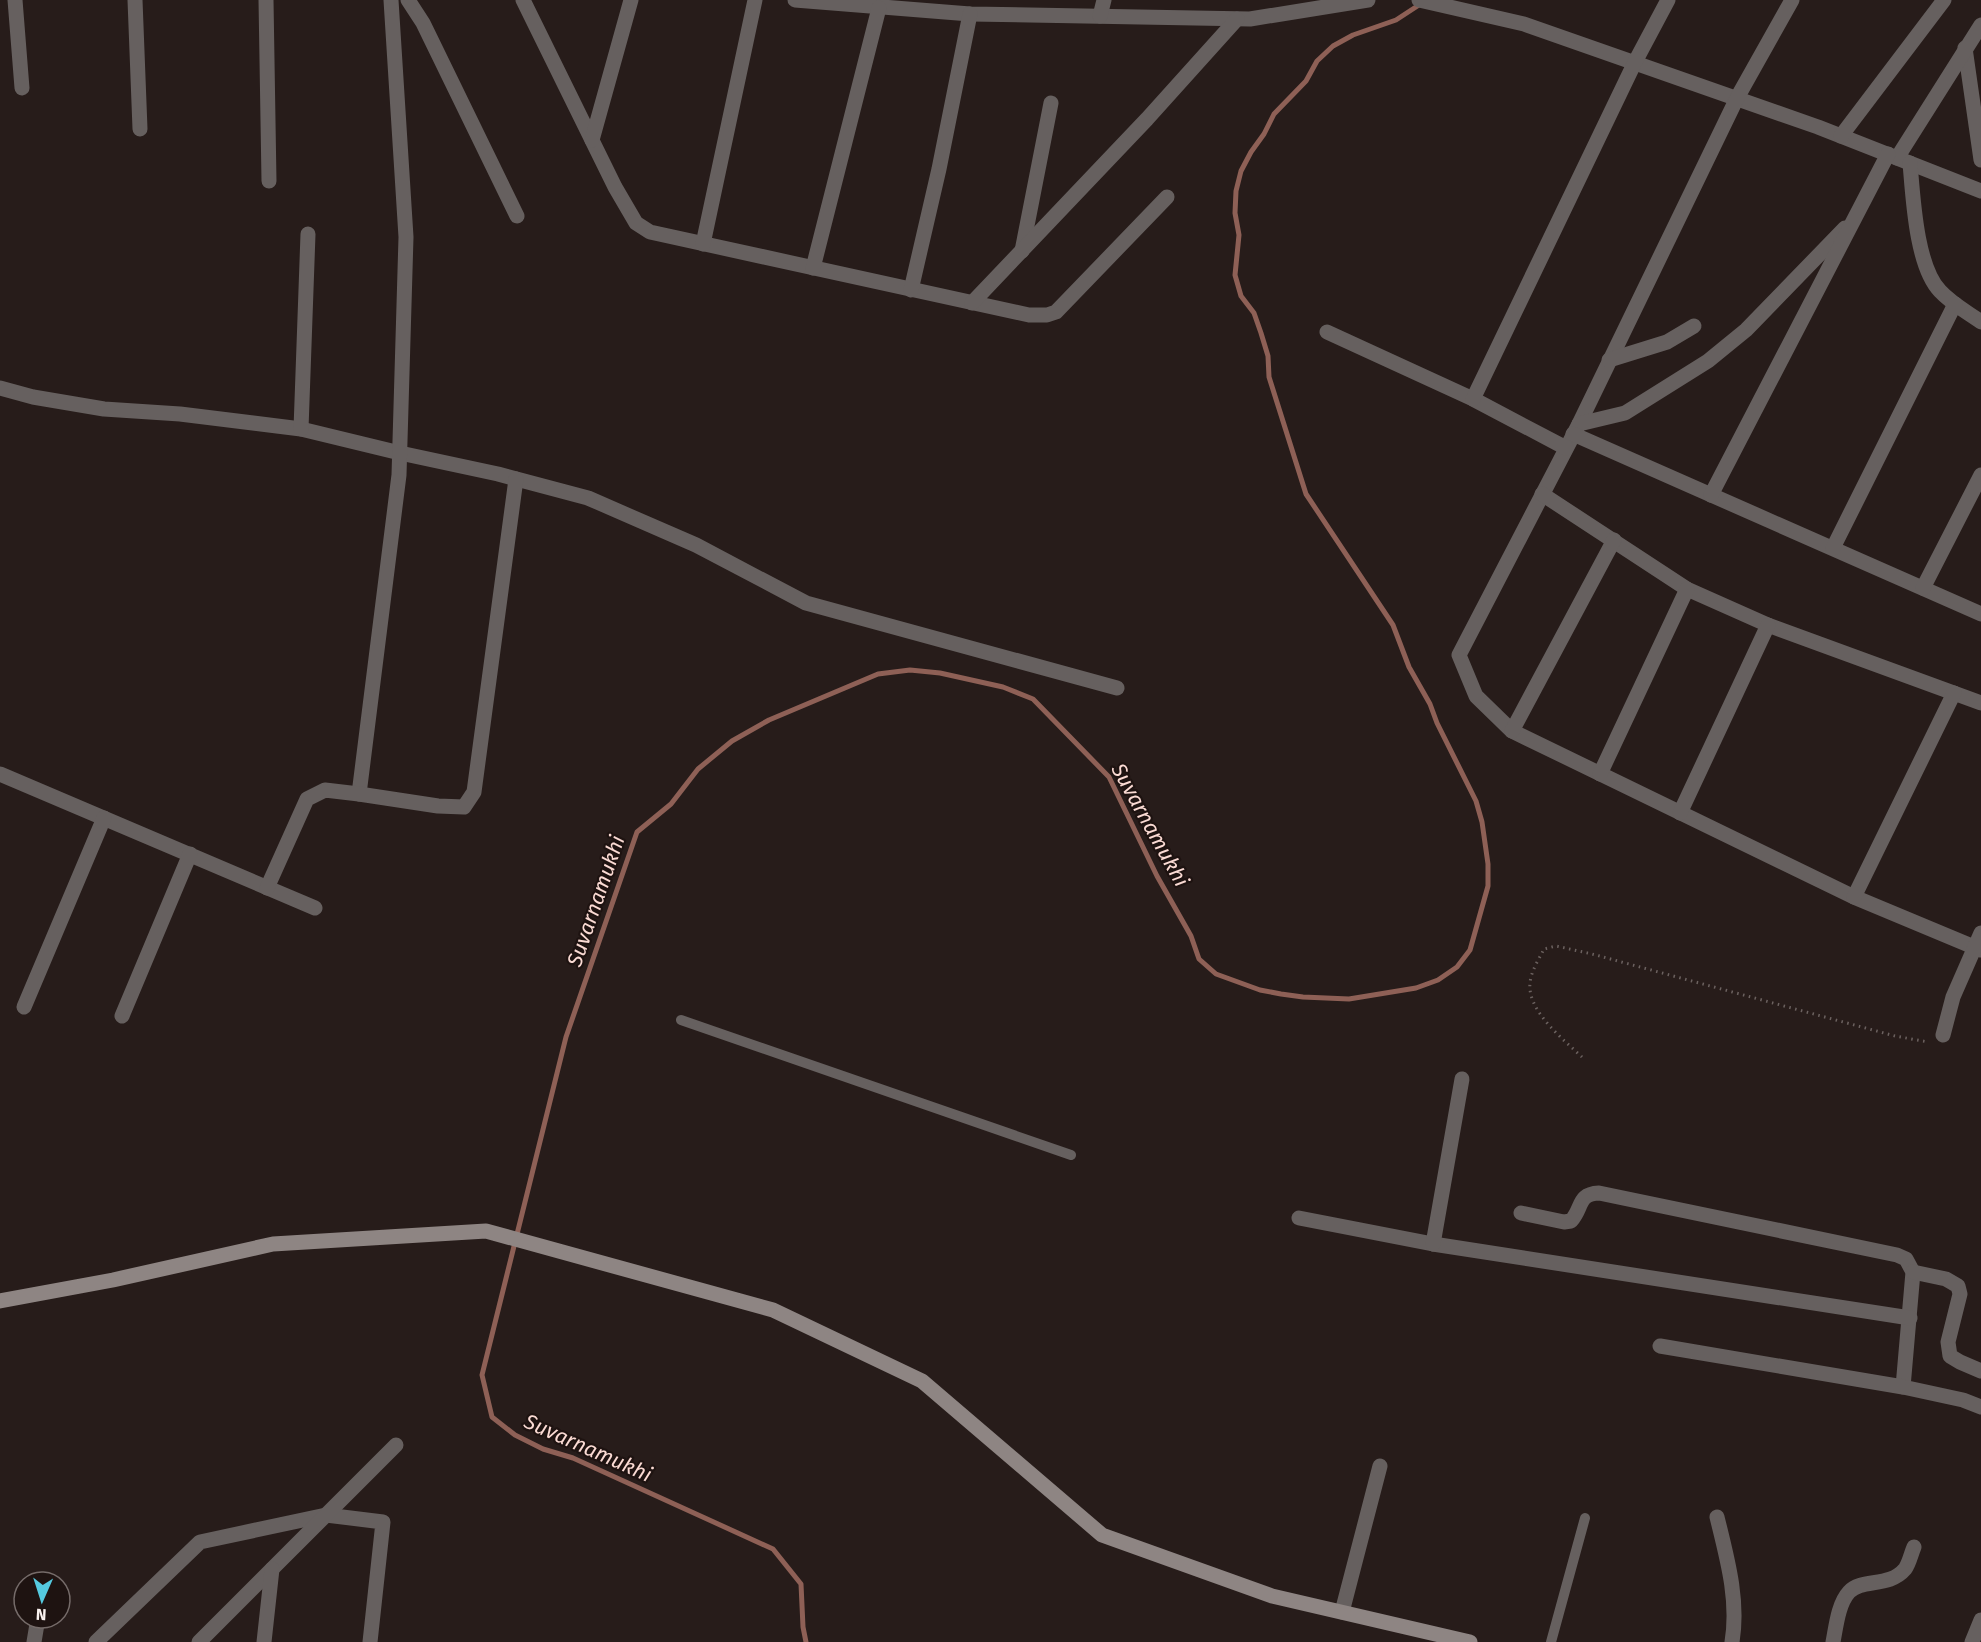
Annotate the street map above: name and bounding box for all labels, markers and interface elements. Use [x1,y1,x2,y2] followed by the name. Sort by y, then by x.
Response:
[1105,758,1195,891] water label: Suvarnamukhi
[561,832,631,971] water label: Suvarnamukhi
[519,1408,656,1488] water label: Suvarnamukhi
[12,1570,72,1630] north arrow
[35,1605,47,1624] text: N

